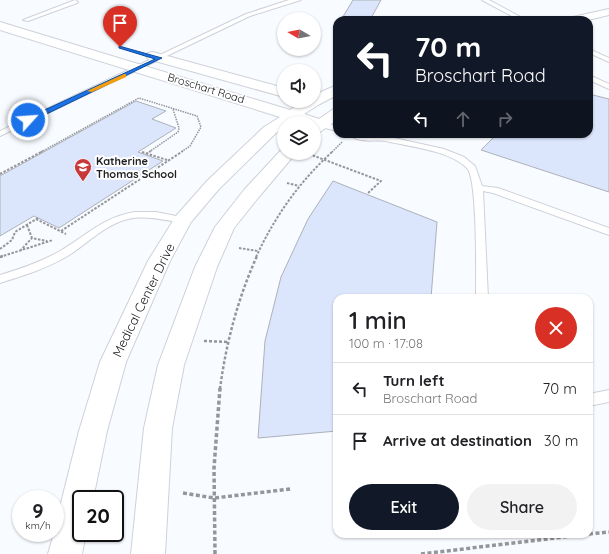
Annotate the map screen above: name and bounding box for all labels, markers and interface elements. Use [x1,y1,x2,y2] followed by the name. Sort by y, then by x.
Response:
[103,6,137,47] pin
[109,12,131,34] icon: arrive
[277,12,321,56] north arrow
[277,12,321,160] map controls
[415,29,481,64] text: 70 m
[349,32,401,84] icon: left
[277,64,321,108] button: sound
[415,64,546,87] text: Broschart Road
[166,70,246,106] street label: Broschart Road
[7,99,49,141] position arrow
[410,108,432,130] icon: left
[452,108,474,130] icon: ahead
[494,108,516,130] icon: right
[277,116,321,160] button: layers
[96,154,177,181] place label: Katherine Thomas School
[73,157,93,182] school or university icon: Katherine Thomas School
[108,240,178,360] street label: Medical Center Drive
[349,305,407,335] text: 1 min
[535,307,577,349] button: close
[349,335,423,351] text: 100 m · 17:08
[383,371,445,390] text: Turn left
[349,378,371,400] icon: left
[543,379,577,398] text: 70 m
[383,390,477,406] text: Broschart Road
[349,430,371,452] icon: arrive
[383,431,532,450] text: Arrive at destination
[544,431,578,450] text: 30 m
[349,484,459,530] button: Exit
[467,484,577,530] button: Share
[72,490,124,542] speed limit sign: 20
[32,498,44,523] text: 9
[25,519,51,532] text: km/h

